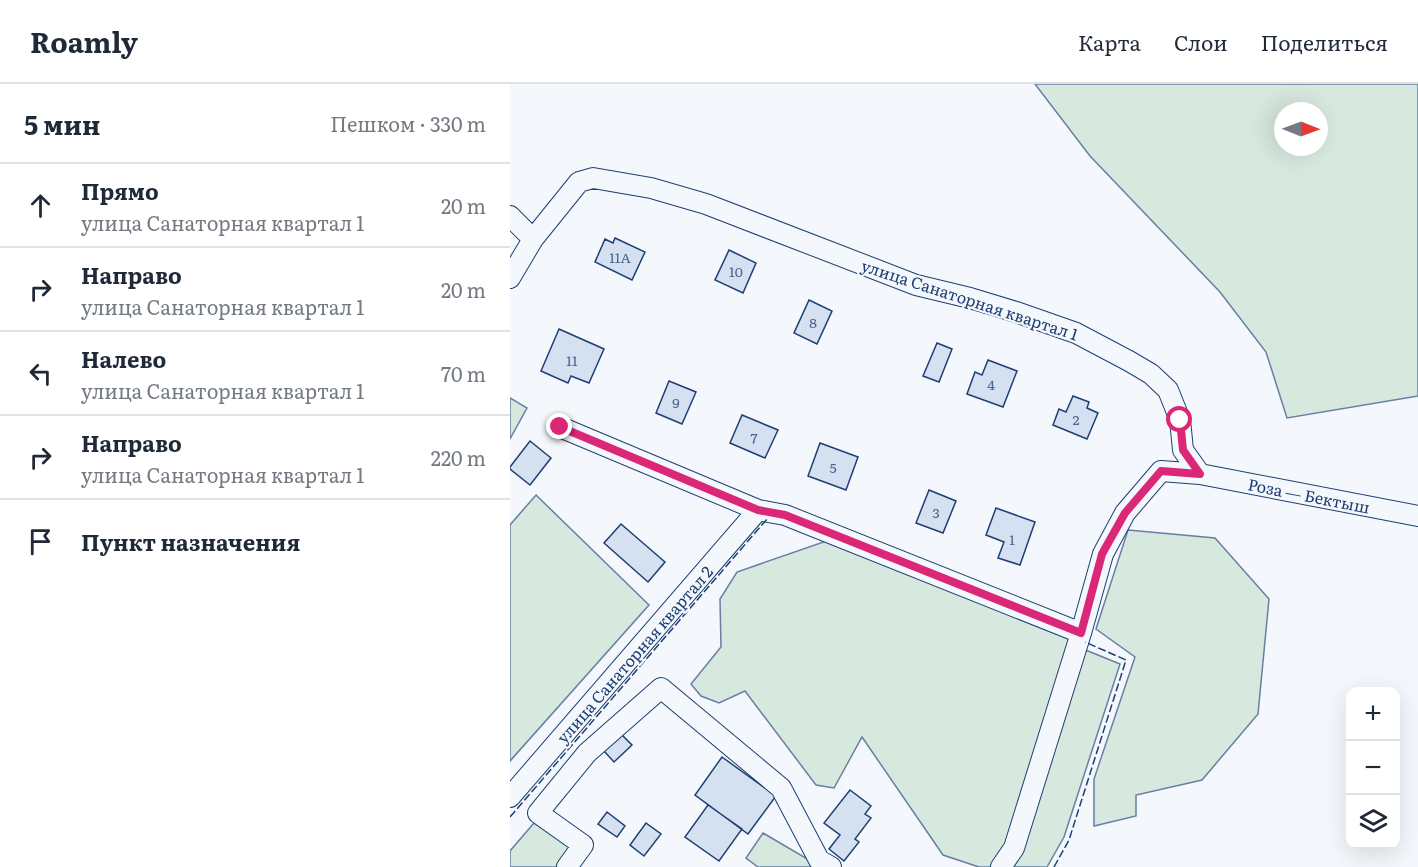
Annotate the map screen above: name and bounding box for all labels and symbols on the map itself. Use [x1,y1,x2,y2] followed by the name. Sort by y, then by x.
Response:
[1274,102,1328,156] north arrow
[609,247,632,267] house number: 11А
[858,253,1082,346] street label: улица Санаторная квартал 1
[729,261,743,281] house number: 10
[809,312,817,332] house number: 8
[566,350,578,370] house number: 11
[987,374,995,394] house number: 4
[672,392,680,412] house number: 9
[1166,406,1192,432] route start
[1072,409,1080,429] house number: 2
[546,413,572,439] route end
[750,427,758,447] house number: 7
[829,457,837,477] house number: 5
[1246,471,1372,519] street label: Роза — Бектыш
[932,502,940,522] house number: 3
[1009,529,1015,549] house number: 1
[550,560,718,748] street label: улица Санаторная квартал 2

